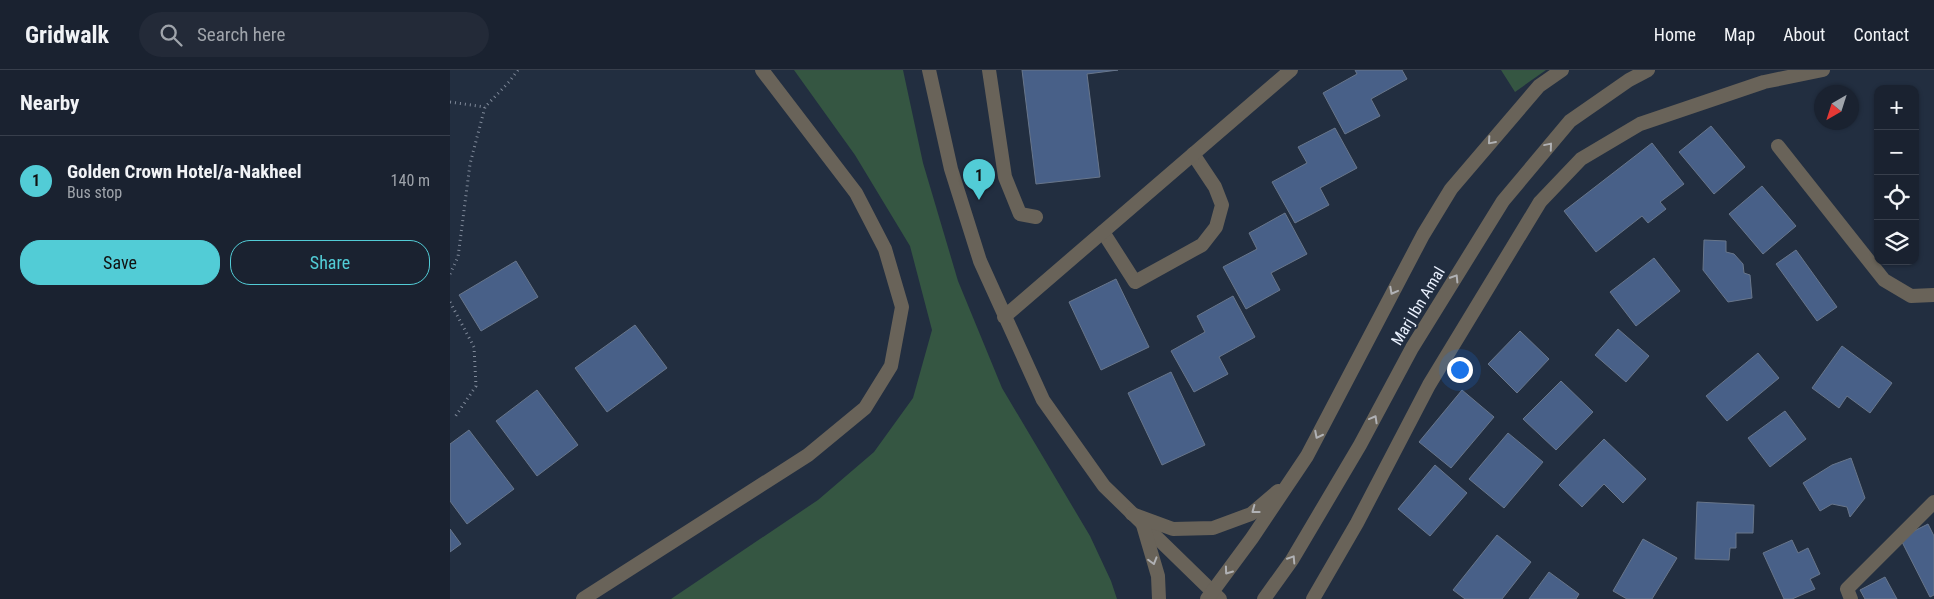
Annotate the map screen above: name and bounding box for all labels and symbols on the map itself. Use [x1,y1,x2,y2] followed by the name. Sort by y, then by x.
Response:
[1814,85,1859,130] north arrow
[1487,135,1496,144] one-way arrow
[1544,143,1552,152] one-way arrow
[963,159,995,200] pin: 1
[1387,263,1449,349] street label: Marj Ibn Amal
[1449,275,1459,284] one-way arrow
[1389,286,1399,295] one-way arrow
[1447,357,1473,383] your location
[1368,415,1378,424] one-way arrow
[1314,430,1324,439] one-way arrow
[1251,504,1261,513] one-way arrow
[1286,555,1295,565] one-way arrow
[1148,557,1158,565] one-way arrow
[1225,565,1234,575] one-way arrow

